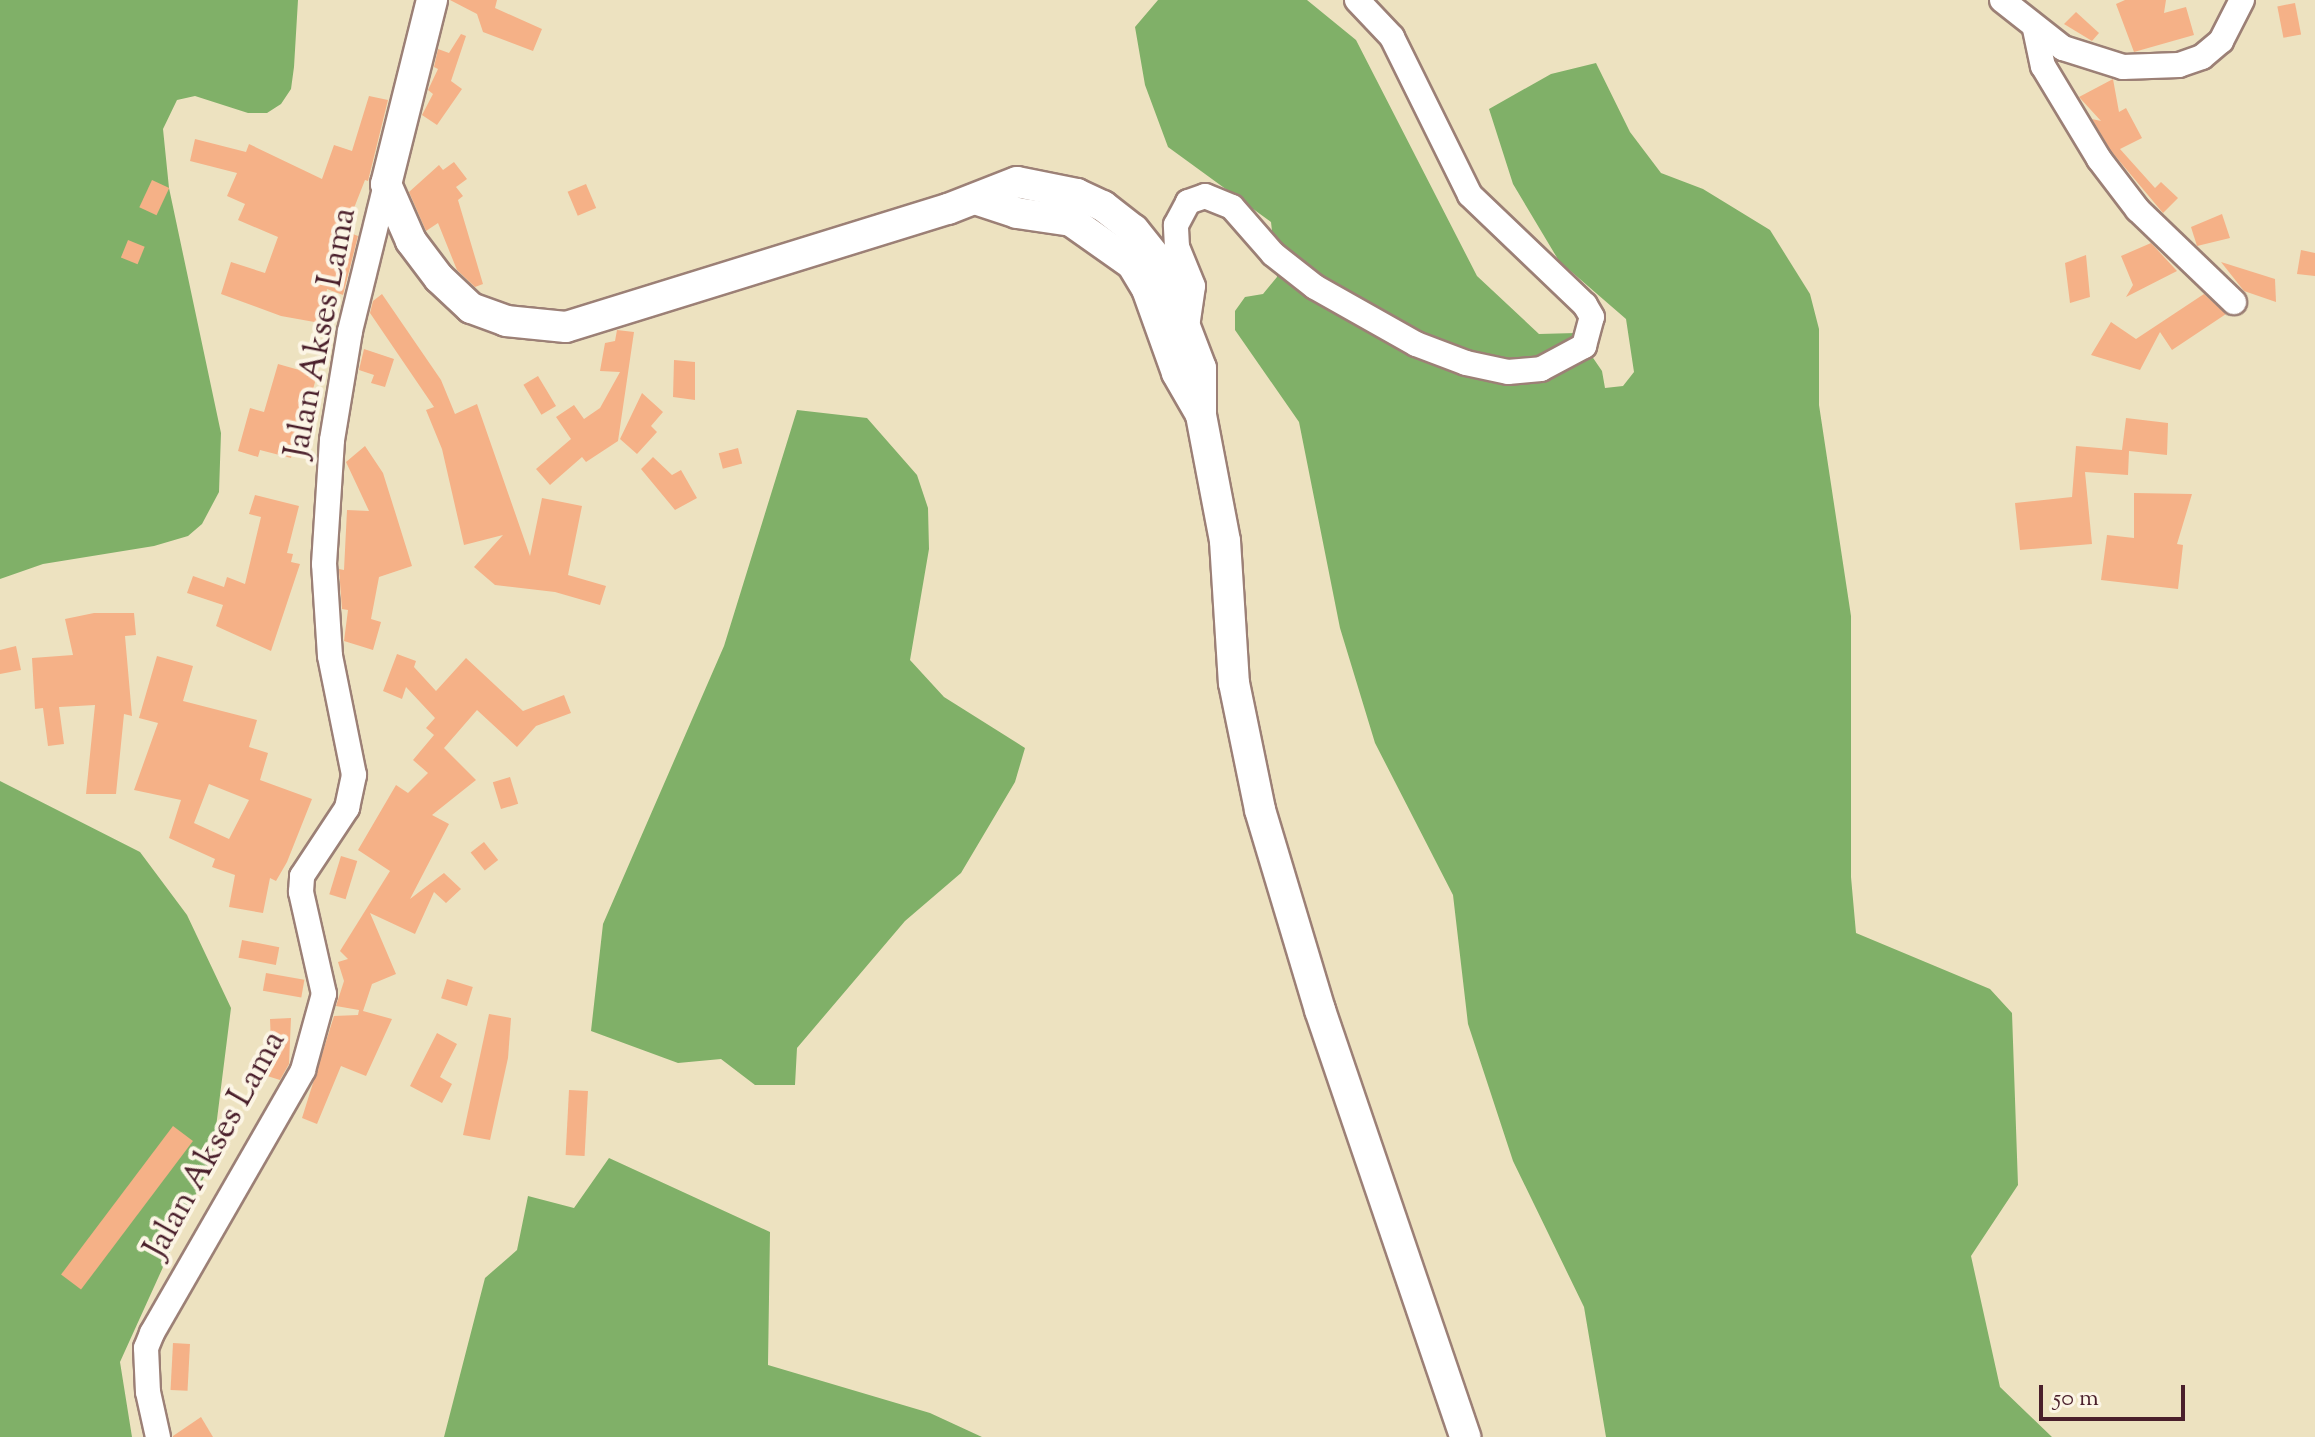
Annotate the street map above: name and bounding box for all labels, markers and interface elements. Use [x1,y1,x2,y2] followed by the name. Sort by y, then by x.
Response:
[278,204,366,462] street label: Jalan Akses Lama
[137,1024,295,1266] street label: Jalan Akses Lama
[2043,1369,2189,1419] scale bar
[2053,1382,2099,1416] text: 50 m

